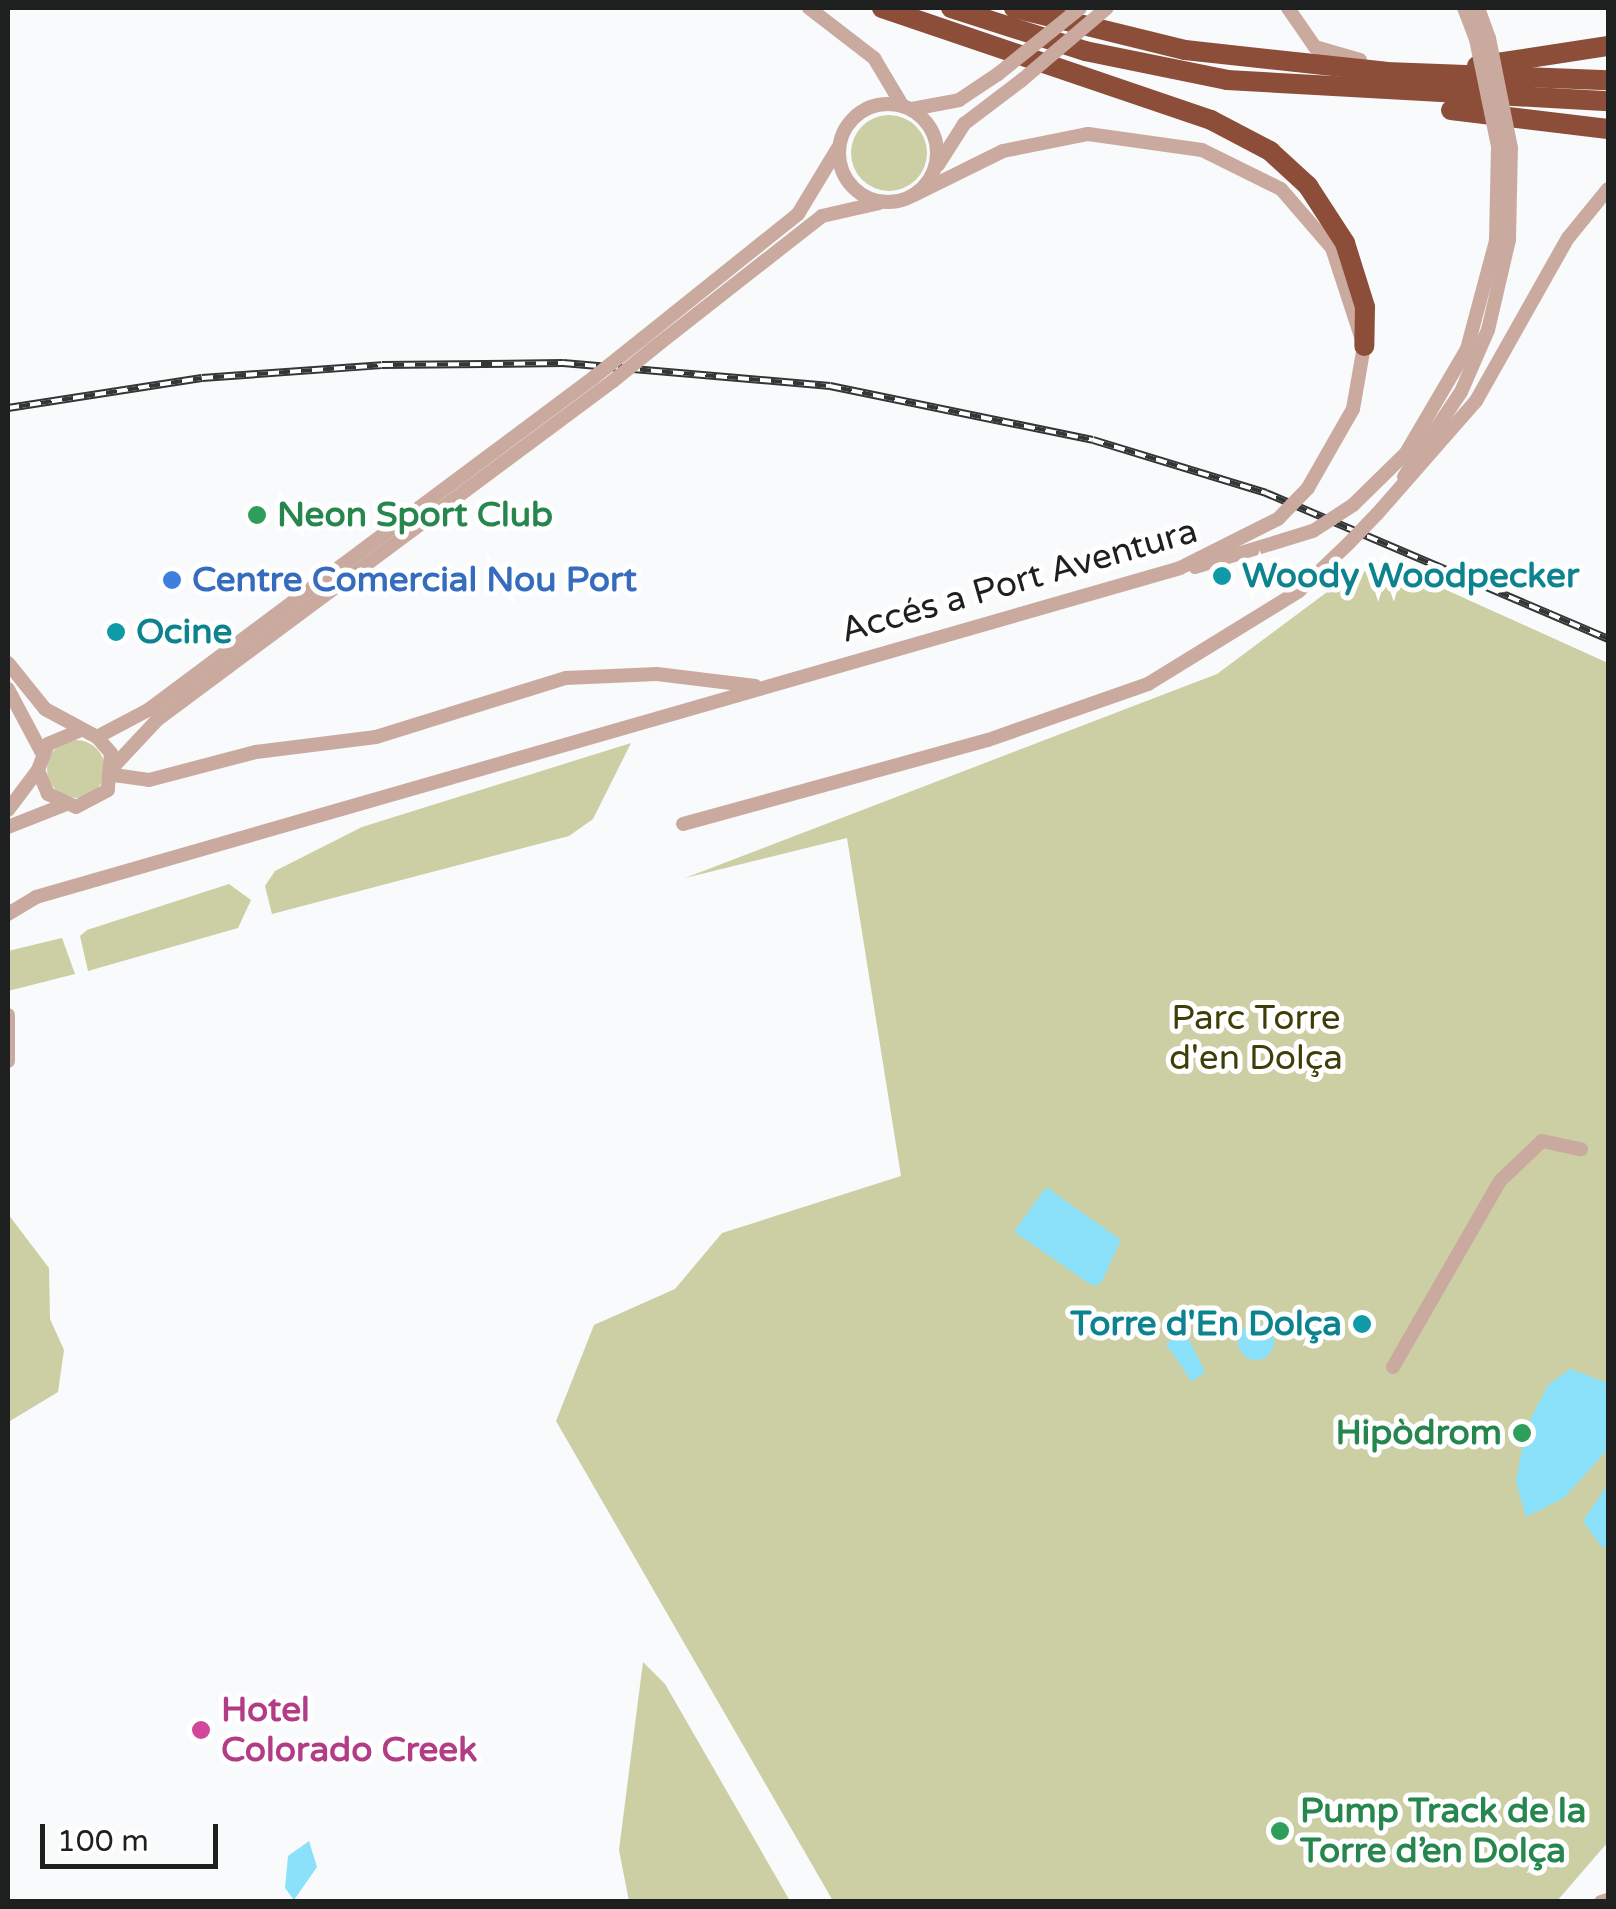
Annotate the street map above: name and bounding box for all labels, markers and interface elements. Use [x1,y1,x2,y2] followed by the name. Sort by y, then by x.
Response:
[277,494,553,536] place label: Neon Sport Club
[246,504,268,526] marker: Neon Sport Club
[836,510,1202,652] street label: Accés a Port Aventura
[1242,555,1579,597] place label: Woody Woodpecker
[192,559,637,601] place label: Centre Comercial Nou Port
[1211,565,1233,587] marker: Woody Woodpecker
[161,569,183,591] marker: Centre Comercial Nou Port
[136,611,232,653] place label: Ocine
[105,621,127,643] marker: Ocine
[1169,997,1343,1079] park label: Parc Torre d'en Dolça
[1070,1303,1342,1345] place label: Torre d'En Dolça
[1351,1313,1373,1335] marker: Torre d'En Dolça
[1335,1412,1502,1454] place label: Hipòdrom
[1511,1422,1533,1444] marker: Hipòdrom
[221,1689,477,1771] place label: Hotel Colorado Creek
[190,1719,212,1741] marker: Hotel Colorado Creek
[1300,1790,1586,1872] place label: Pump Track de la Torre d’en Dolça
[45,1804,222,1866] scale bar
[1269,1820,1291,1842] marker: Pump Track de la Torre d’en Dolça
[57,1823,149,1860] text: 100 m

